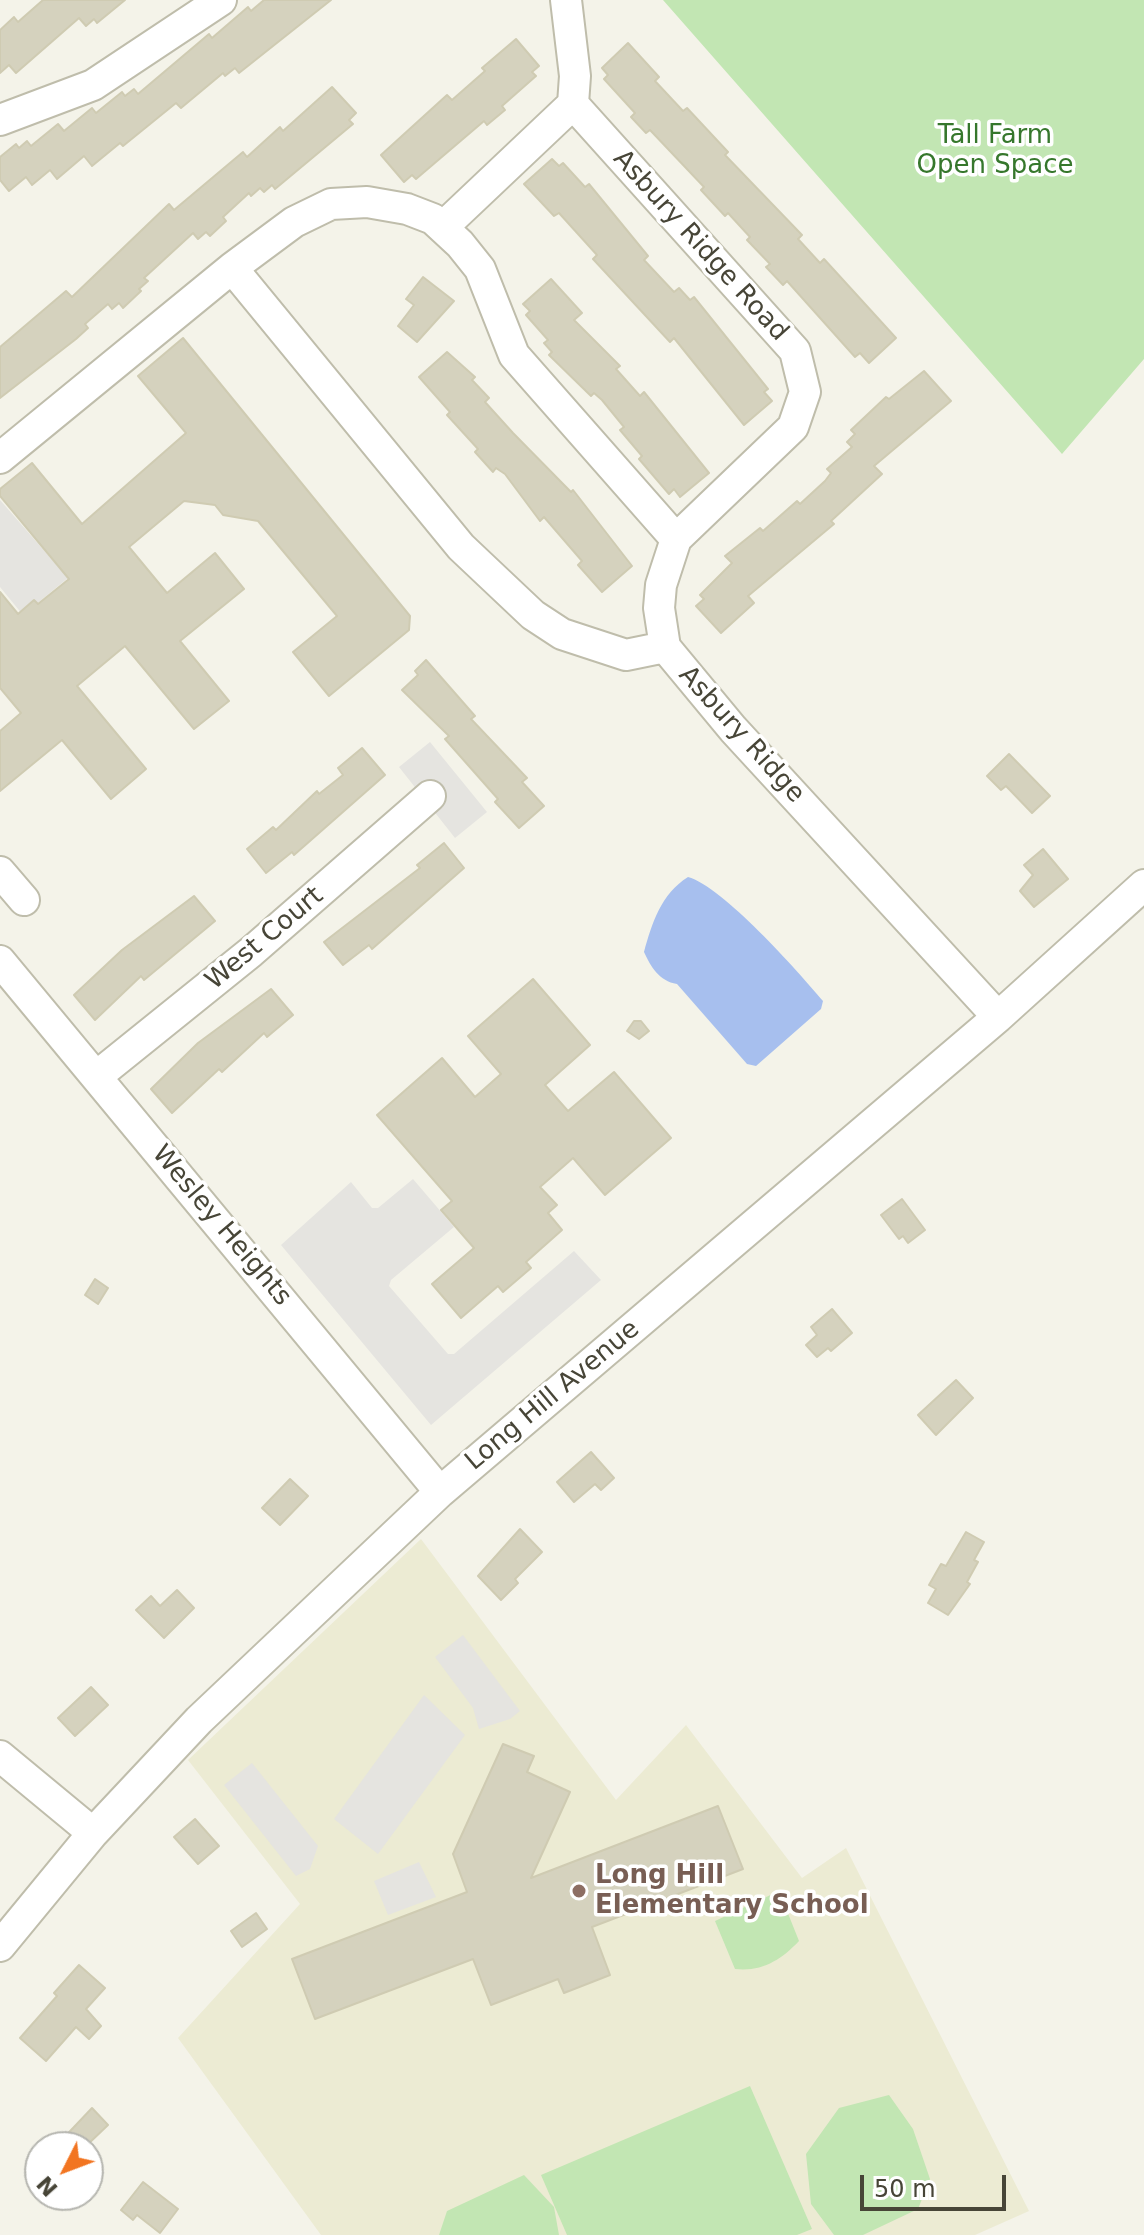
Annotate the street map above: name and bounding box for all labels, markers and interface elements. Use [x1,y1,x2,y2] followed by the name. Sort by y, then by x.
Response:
[917,120,1073,182] park label: Tall Farm Open Space
[606,144,794,348] street label: Asbury Ridge Road
[672,660,810,810] street label: Asbury Ridge
[200,881,330,997] street label: West Court
[145,1139,297,1313] street label: Wesley Heights
[460,1314,646,1478] street label: Long Hill Avenue
[595,1860,869,1922] place label: Long Hill Elementary School
[570,1882,588,1900] marker: Long Hill Elementary School
[24,2131,104,2211] north arrow
[864,2159,1010,2209] scale bar
[32,2171,63,2201] text: N
[874,2175,936,2203] text: 50 m

